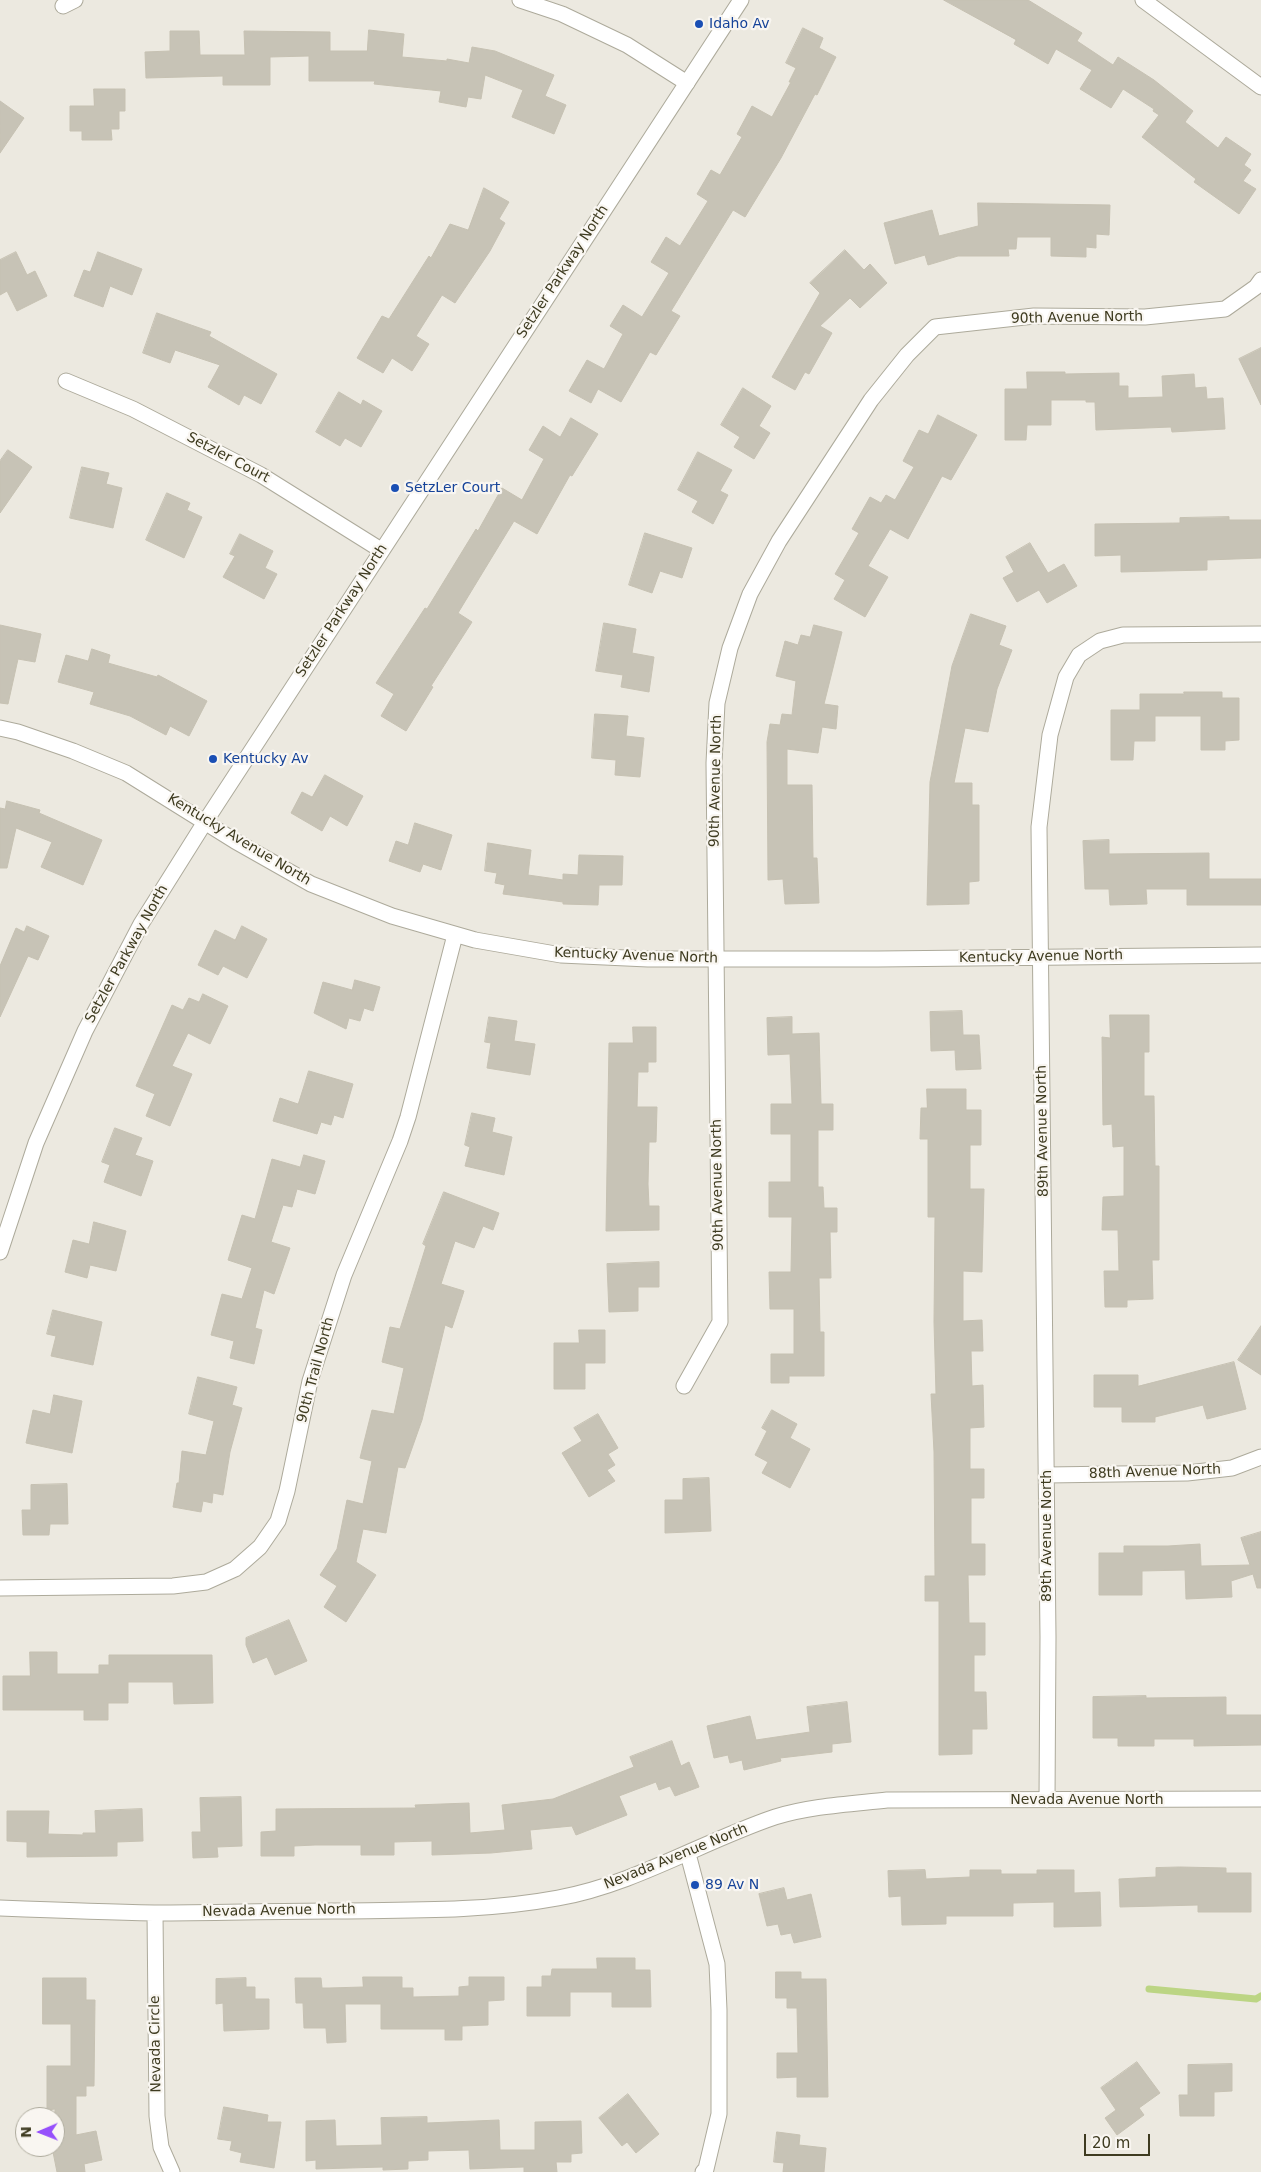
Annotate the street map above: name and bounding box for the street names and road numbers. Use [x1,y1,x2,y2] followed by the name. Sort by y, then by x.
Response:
[514,202,612,342] street label: Setzler Parkway North
[1011,308,1143,328] street label: 90th Avenue North
[184,429,272,487] street label: Setzler Court
[293,541,391,681] street label: Setzler Parkway North
[706,715,726,847] street label: 90th Avenue North
[164,791,314,889] street label: Kentucky Avenue North
[82,882,172,1026] street label: Setzler Parkway North
[554,945,718,967] street label: Kentucky Avenue North
[959,947,1123,967] street label: Kentucky Avenue North
[1033,1065,1053,1197] street label: 89th Avenue North
[708,1119,728,1251] street label: 90th Avenue North
[294,1315,338,1425] street label: 90th Trail North
[1089,1461,1221,1483] street label: 88th Avenue North
[1039,1470,1055,1602] street label: 89th Avenue North
[1010,1792,1164,1808] street label: Nevada Avenue North
[602,1820,750,1894] street label: Nevada Avenue North
[202,1901,356,1921] street label: Nevada Avenue North
[147,1995,165,2093] street label: Nevada Circle

